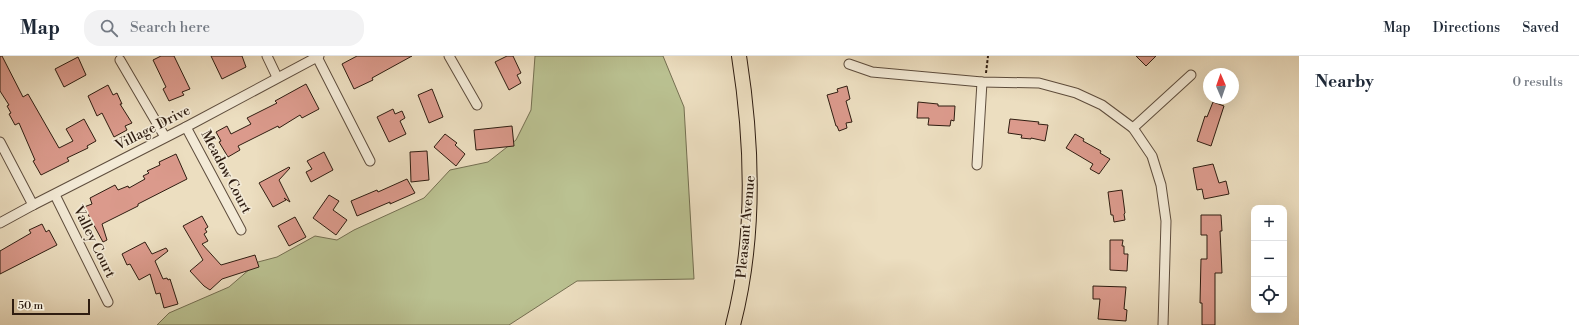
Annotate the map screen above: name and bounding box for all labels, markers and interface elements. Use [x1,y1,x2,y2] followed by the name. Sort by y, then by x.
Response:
[84,10,364,46] search box
[20,16,60,40] text: Map
[98,17,120,39] icon: search
[130,18,210,37] text: Search here
[1383,19,1411,37] text: Map
[1433,19,1500,37] text: Directions
[1522,19,1559,37] text: Saved
[1203,68,1239,104] north arrow
[1315,71,1374,93] text: Nearby
[1512,74,1563,90] text: 0 results
[112,101,194,155] street label: Village Drive
[197,127,255,217] street label: Meadow Court
[733,175,759,279] street label: Pleasant Avenue
[68,202,119,281] street label: Valley Court
[1251,205,1287,313] map controls
[1251,205,1287,241] button: +
[1251,241,1287,277] button: −
[1251,277,1287,313] button: locate
[12,297,90,316] scale bar
[18,299,43,313] text: 50 m

